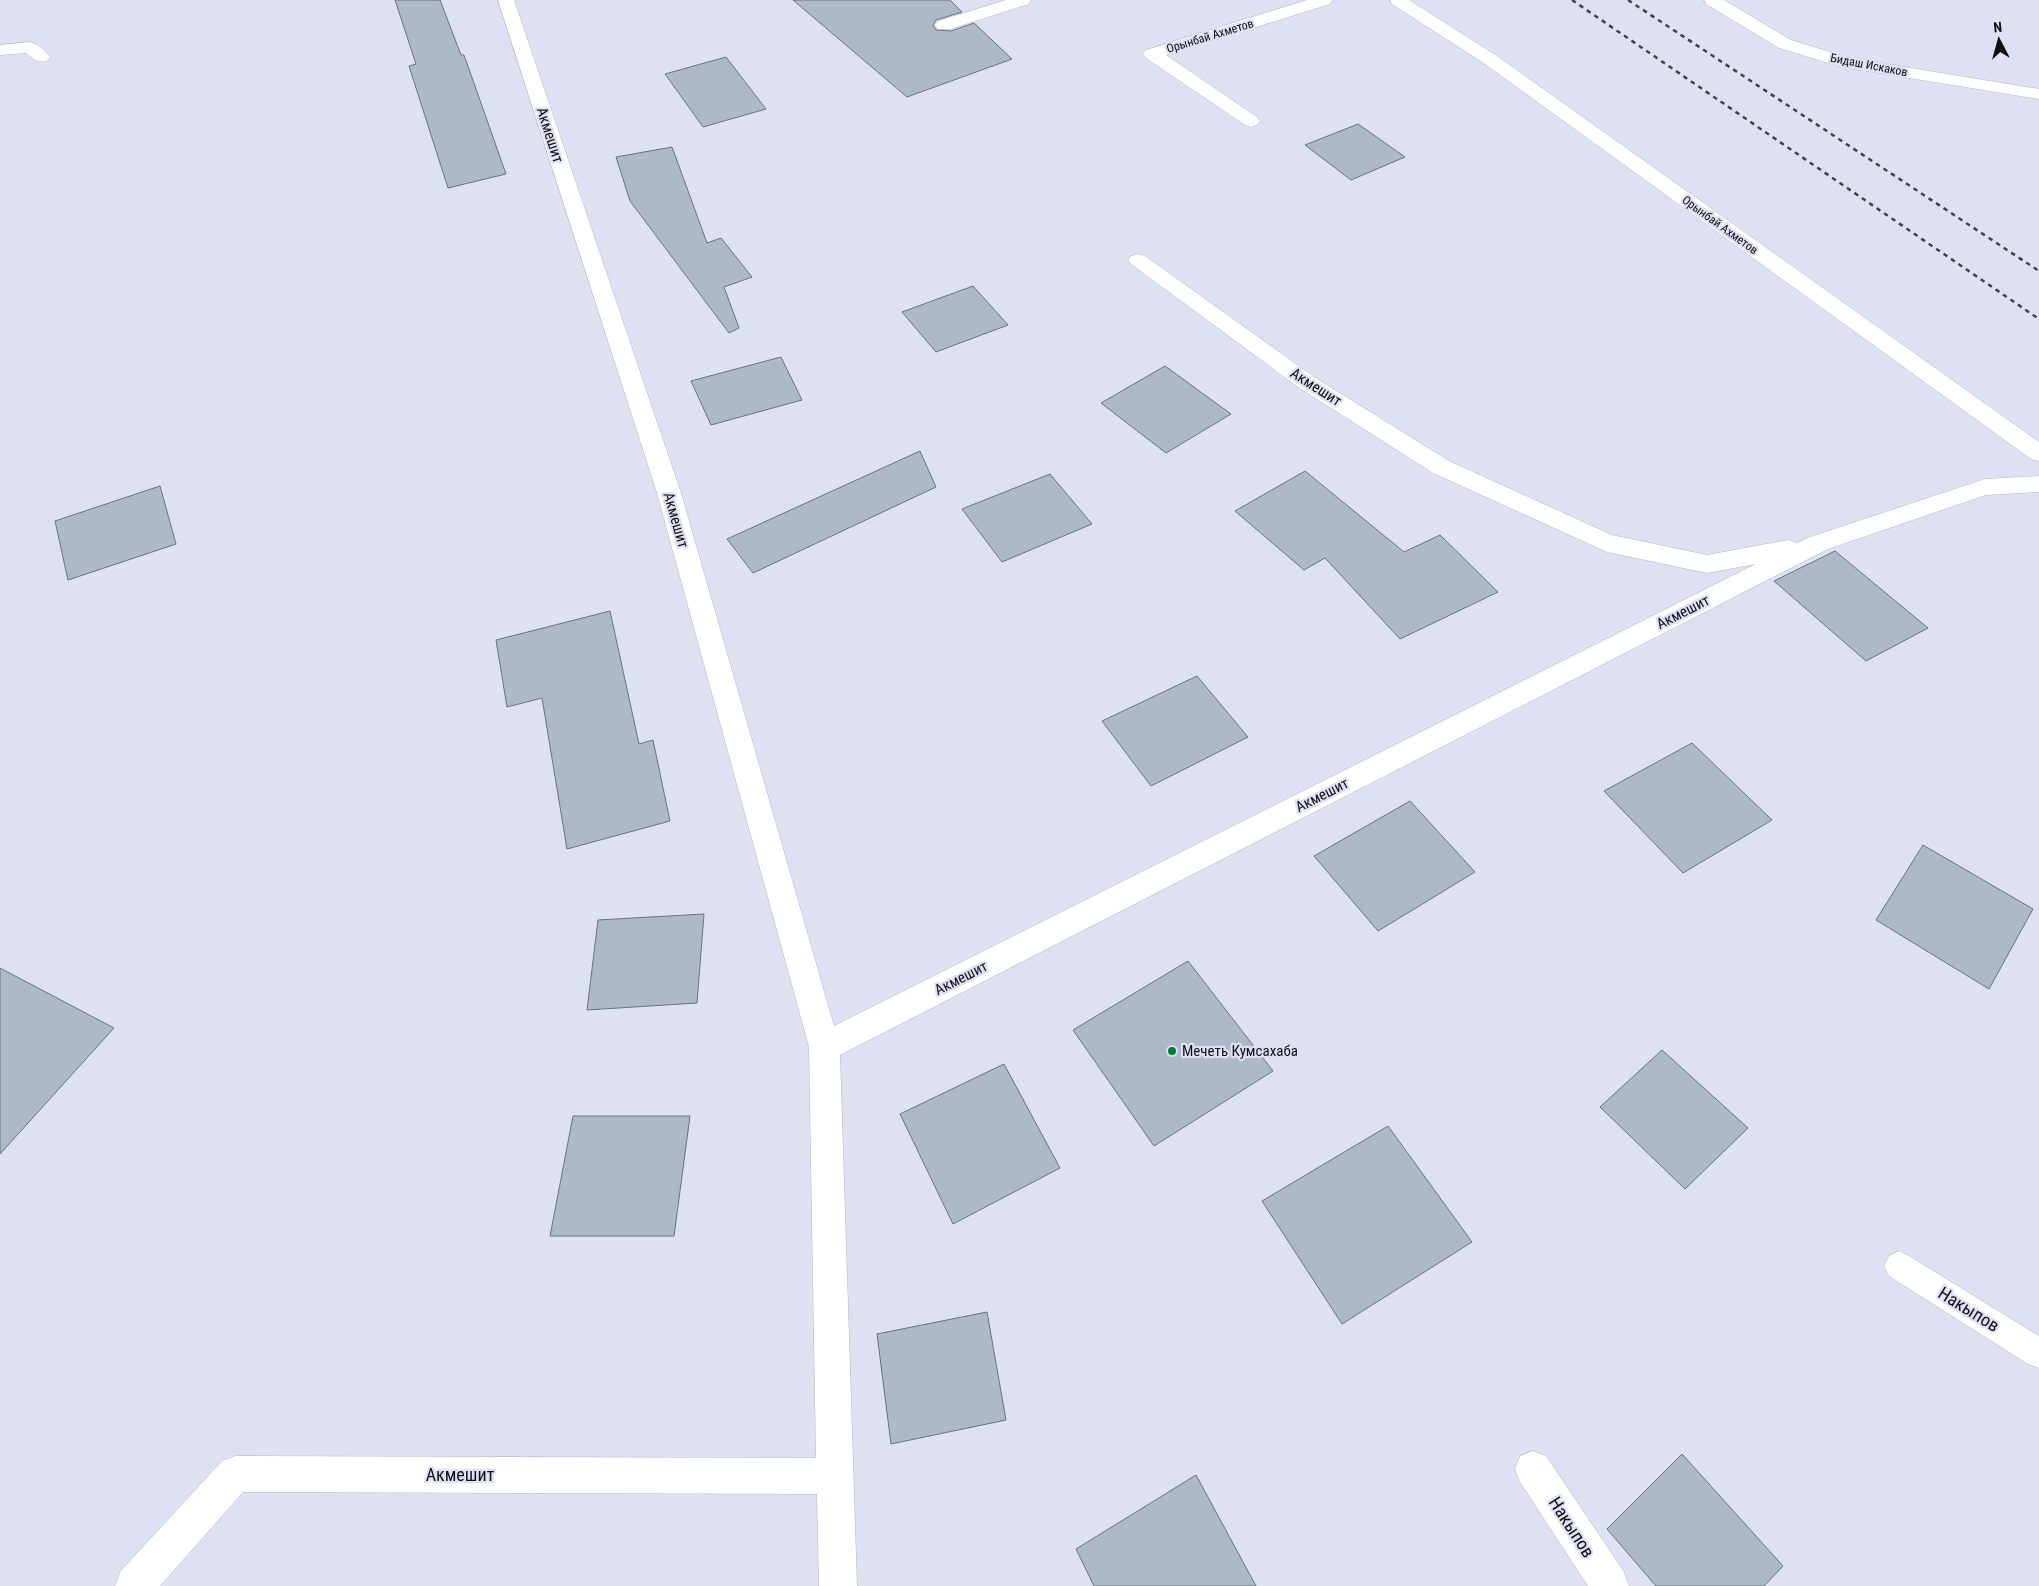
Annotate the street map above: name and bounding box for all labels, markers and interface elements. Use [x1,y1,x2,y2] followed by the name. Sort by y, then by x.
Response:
[1974,15,2024,65] north arrow
[1165,16,1255,56] street label: Орынбай Ахметов
[1993,19,2003,35] text: N
[1829,51,1909,79] street label: Бидаш Искаков
[533,105,567,165] street label: Акмешит
[1679,193,1761,257] street label: Орынбай Ахметов
[1287,364,1345,410] street label: Акмешит
[659,490,693,550] street label: Акмешит
[1653,591,1713,633] street label: Акмешит
[1292,774,1352,816] street label: Акмешит
[931,957,991,999] street label: Акмешит
[1182,1042,1298,1060] place label: Мечеть Кумсахаба
[1166,1045,1178,1057] marker: Мечеть Кумсахаба
[1935,1282,2003,1336] street label: Накыпов
[426,1464,495,1485] street label: Акмешит
[1545,1493,1599,1561] street label: Накыпов

